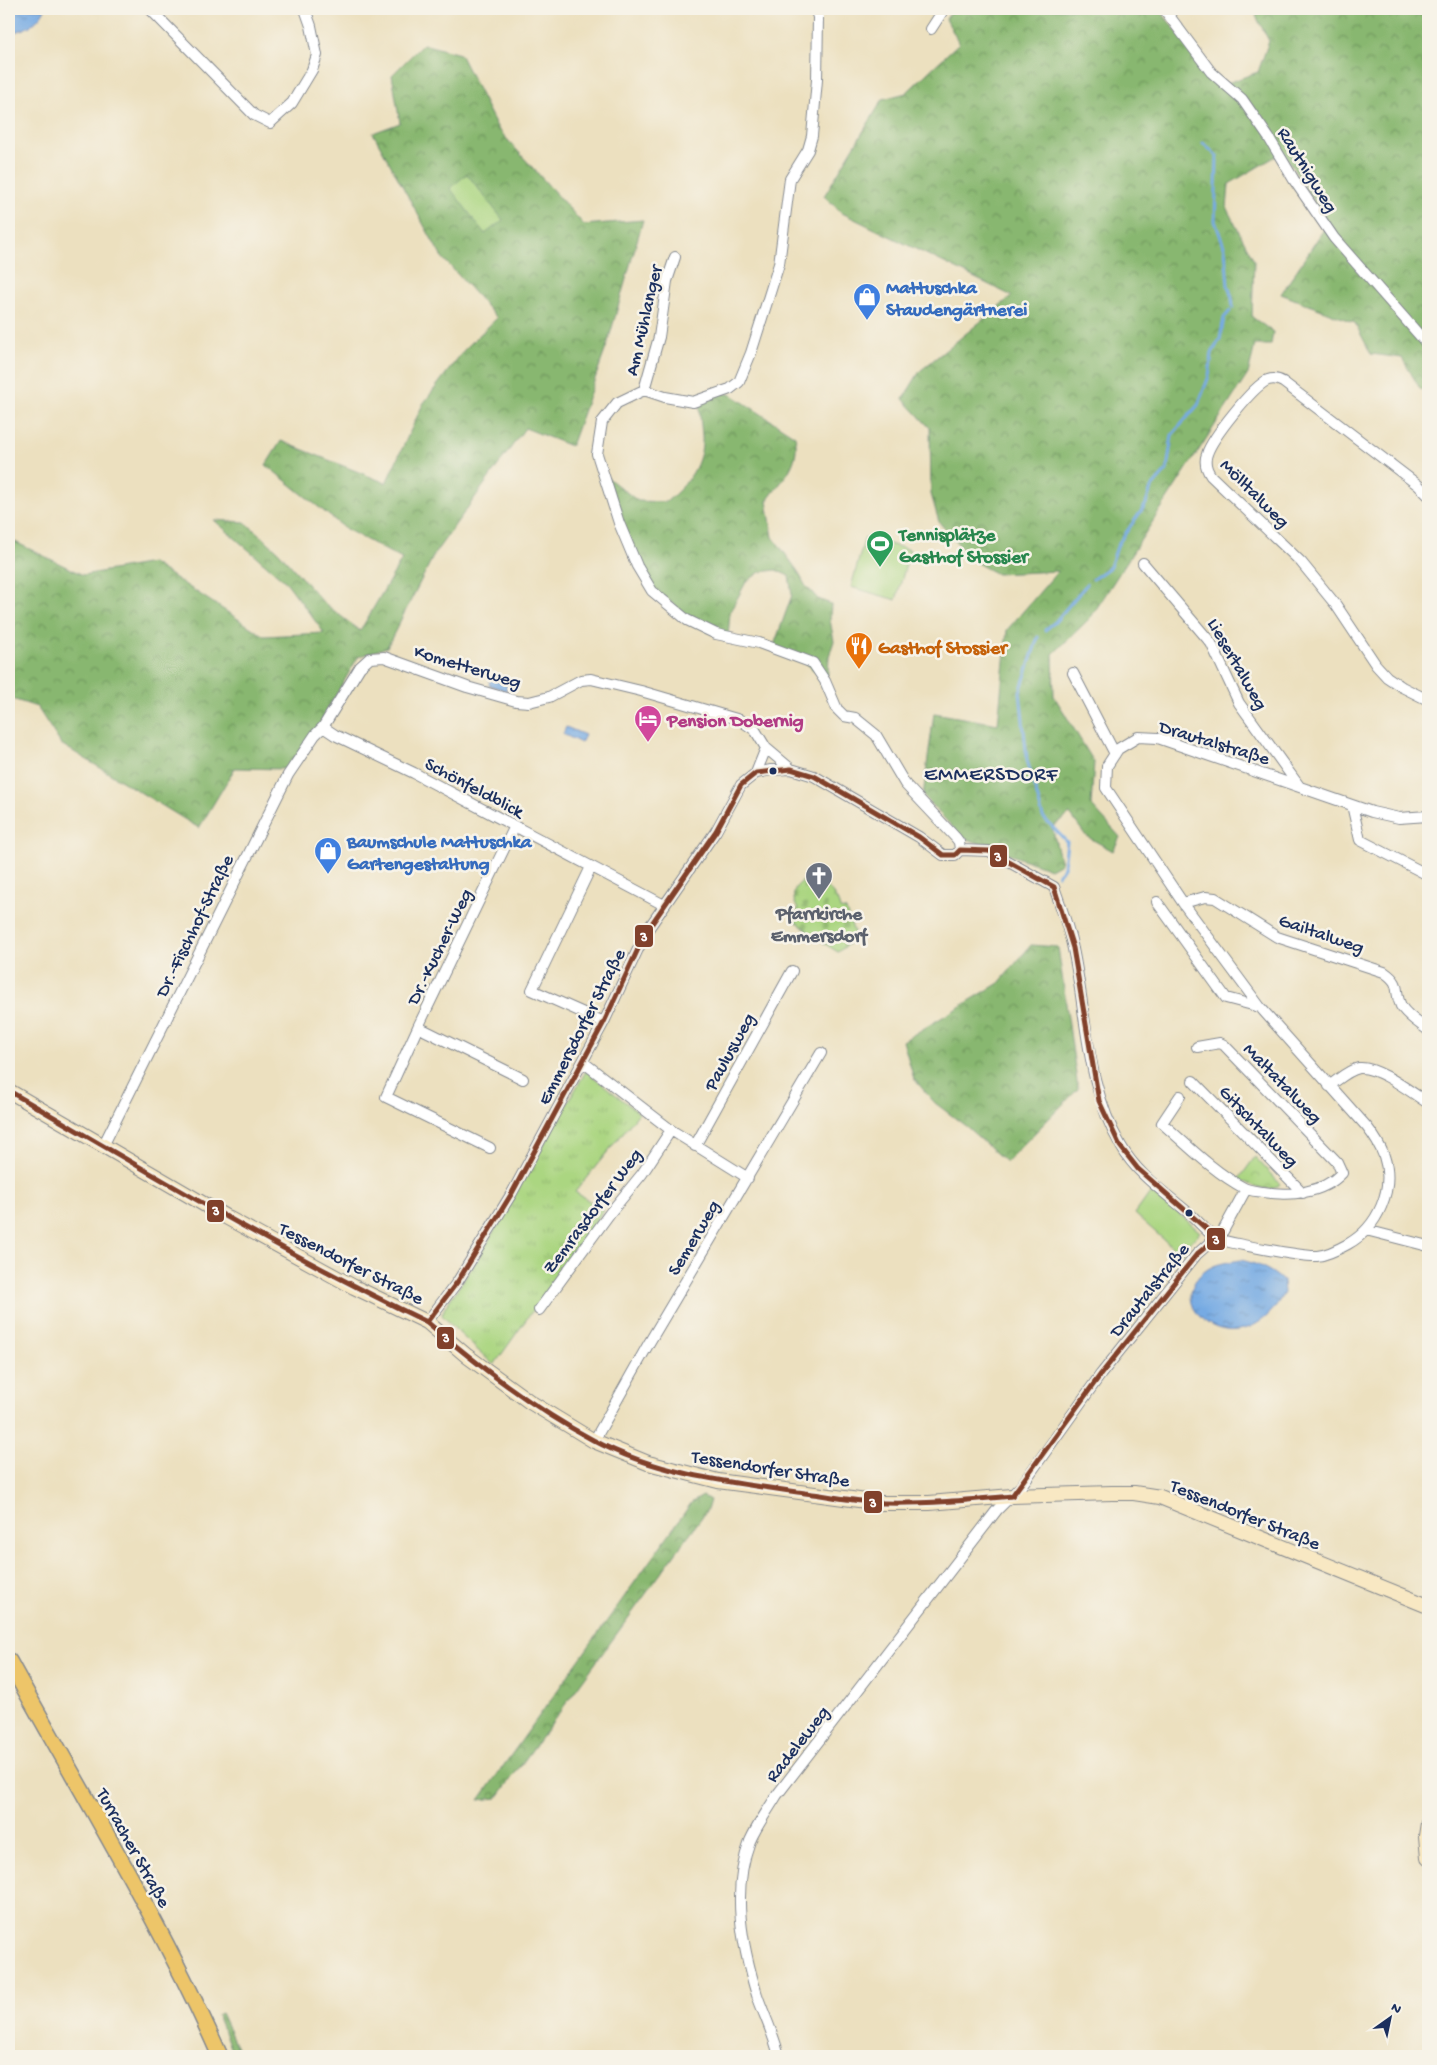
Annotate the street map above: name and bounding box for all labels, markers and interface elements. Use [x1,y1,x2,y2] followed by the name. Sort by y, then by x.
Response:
[1271,124,1341,218] street label: Rautnigweg
[622,261,670,378] street label: Am Mühlanger
[886,278,1027,323] place label: Mattuschka Staudengärtnerei
[852,282,882,321] shop icon: Mattuschka Staudengärtnerei
[1214,455,1293,534] street label: Mölltalweg
[897,525,1030,570] place label: Tennisplätze Gasthof Stossier
[865,529,895,568] sports icon: Tennisplätze Gasthof Stossier
[1200,615,1272,715] street label: Liesertalweg
[844,631,874,670] restaurant icon: Gasthof Stossier
[878,638,1009,661] place label: Gasthof Stossier
[411,641,524,696] street label: Kometterweg
[633,704,663,743] hotel icon: Pension Dobernig
[666,711,804,734] place label: Pension Dobernig
[1154,716,1272,772] street label: Drautalstraße
[420,753,528,825] street label: Schönfeldblick
[924,764,1058,789] district label: EMMERSDORF
[768,766,778,776] unlabelled marker
[346,832,533,877] place label: Baumschule Mattuschka Gartengestaltung
[313,836,343,875] shop icon: Baumschule Mattuschka Gartengestaltung
[989,844,1008,868] line badge: 3
[993,850,1002,867] text: 3
[151,851,241,1003] street label: Dr.-Fischhof-Straße
[804,861,834,900] church icon: Pfarrkirche Emmersdorf
[402,886,479,1011] street label: Dr.-Kucher-Weg
[771,904,869,949] place label: Pfarrkirche Emmersdorf
[1275,910,1367,961] street label: Gailtalweg
[634,924,654,948] line badge: 3
[639,930,648,947] text: 3
[534,946,633,1109] street label: Emmersdorfer Straße
[700,1010,762,1096] street label: Paulusweg
[1237,1039,1326,1130] street label: Maltatalweg
[1213,1082,1302,1173] street label: Gitschtalweg
[539,1145,649,1279] street label: Zemrasdorfer Weg
[664,1197,727,1281] street label: Semerweg
[206,1199,225,1223] line badge: 3
[211,1204,220,1221] text: 3
[1184,1208,1194,1218] unlabelled marker
[273,1218,427,1312] street label: Tessendorfer Straße
[1206,1227,1226,1251] line badge: 3
[1211,1233,1220,1250] text: 3
[1105,1239,1196,1344] street label: Drautalstraße
[436,1326,455,1350] line badge: 3
[441,1331,450,1348] text: 3
[689,1446,851,1494] street label: Tessendorfer Straße
[1165,1475,1323,1557] street label: Tessendorfer Straße
[863,1490,883,1514] line badge: 3
[868,1496,877,1513] text: 3
[762,1702,836,1788] street label: Radeleweg
[89,1784,174,1913] street label: Turracher Straße
[1364,1992,1414,2042] north arrow
[1387,2000,1404,2019] text: N

